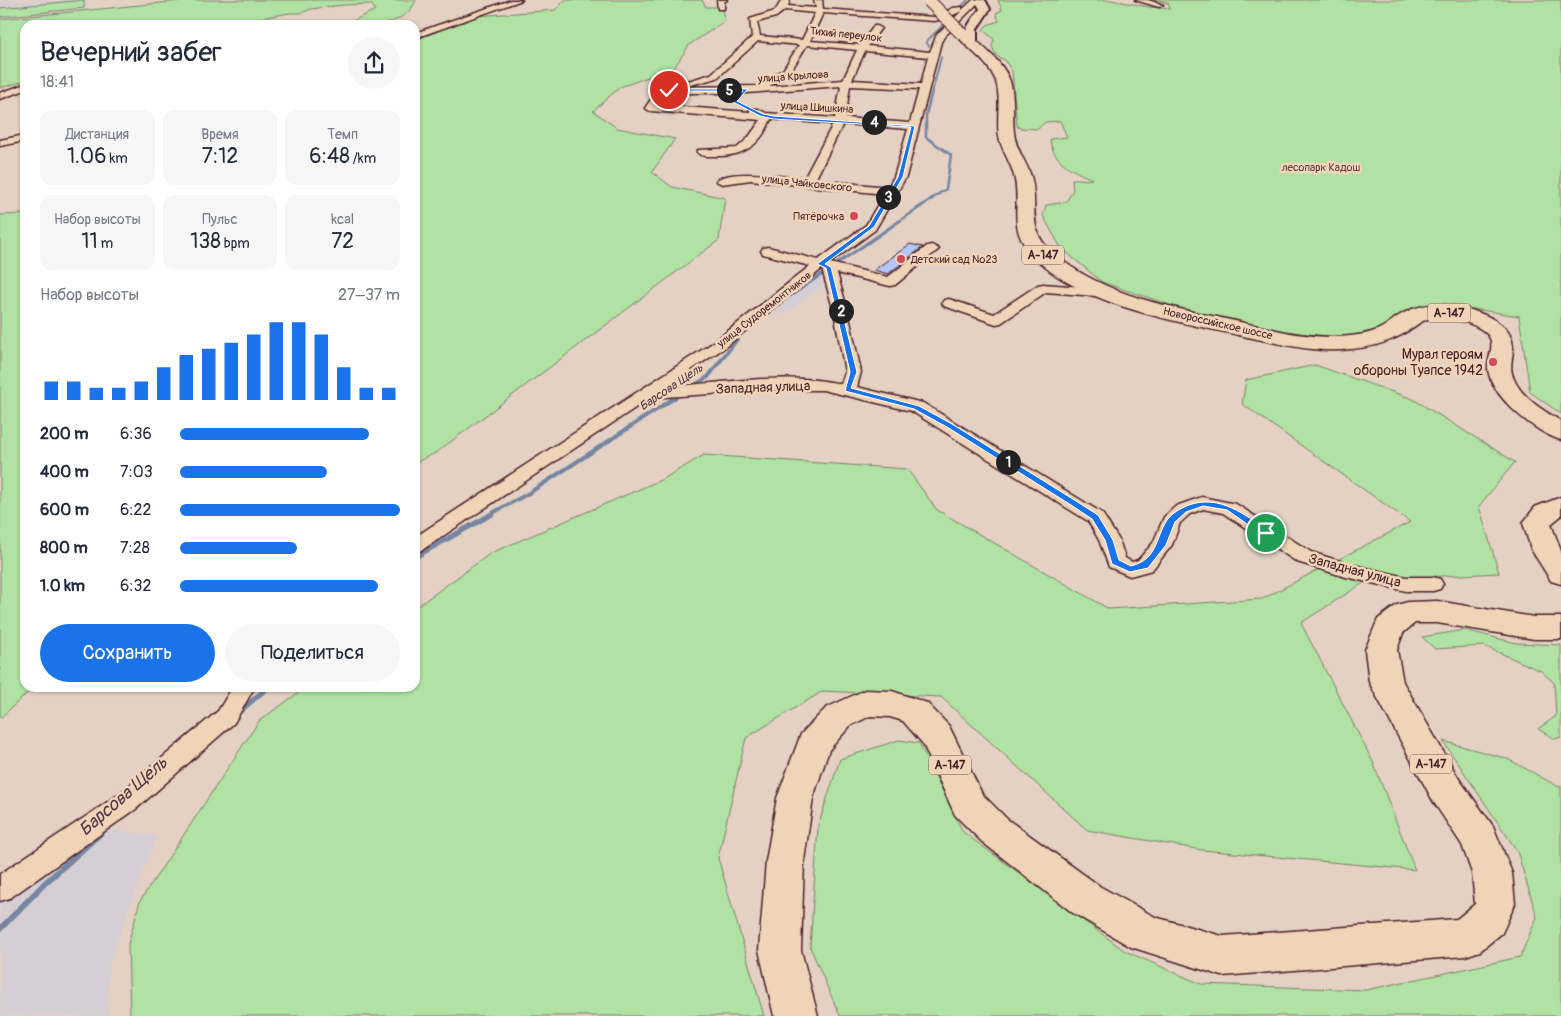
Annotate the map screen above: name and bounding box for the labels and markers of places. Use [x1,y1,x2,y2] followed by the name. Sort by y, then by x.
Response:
[648,69,690,111] pin
[716,78,742,102] pin: 5
[862,110,886,134] pin: 4
[876,184,900,210] pin: 3
[793,210,844,223] place label: Пятёрочка
[848,210,860,222] marker: Пятёрочка
[895,253,907,265] marker: Детский сад №23
[910,253,997,266] place label: Детский сад №23
[828,298,854,324] pin: 2
[1354,346,1483,379] place label: Мурал героям обороны Туапсе 1942
[1487,356,1499,368] marker: Мурал героям обороны Туапсе 1942
[996,450,1020,474] pin: 1
[1245,512,1287,554] pin

